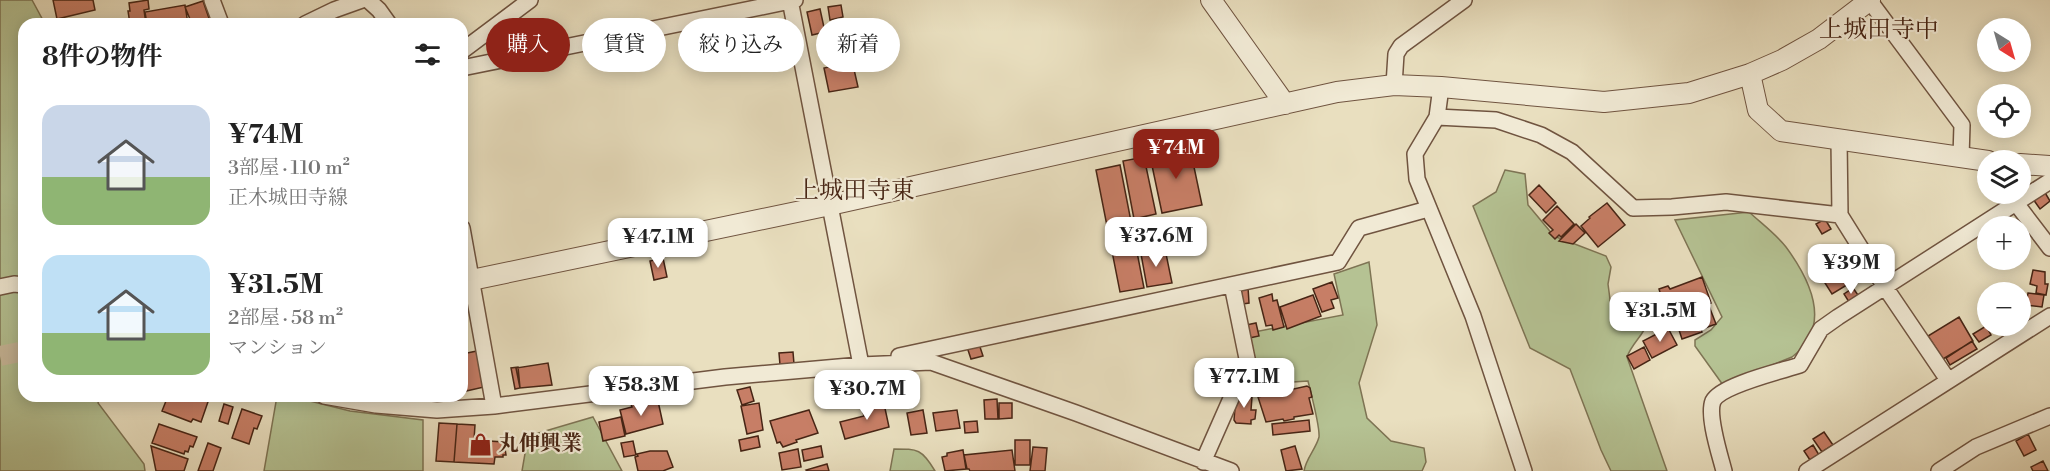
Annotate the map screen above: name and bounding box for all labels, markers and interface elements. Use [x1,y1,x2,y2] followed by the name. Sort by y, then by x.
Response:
[1819,15,1939,45] district label: 上城田寺中
[486,18,570,72] chip: 購入
[582,18,666,72] chip: 賃貸
[678,18,804,72] chip: 絞り込み
[816,18,900,72] chip: 新着
[1977,18,2031,72] north arrow
[1977,18,2031,336] map controls
[411,38,444,71] icon: filters
[42,41,163,73] text: 8件の物件
[1977,84,2031,138] button: locate
[228,119,303,151] text: ¥74M
[90,129,162,201] icon: home
[1140,129,1212,180] pin: ¥74M
[1147,136,1205,161] text: ¥74M
[1977,150,2031,204] button: layers
[228,156,350,181] text: 3部屋 · 110 m²
[795,176,915,206] district label: 上城田寺東
[228,186,348,211] text: 正木城田寺線
[1977,216,2031,270] button: +
[1107,217,1205,268] pin: ¥37.6M
[609,218,707,269] pin: ¥47.1M
[1119,224,1193,249] text: ¥37.6M
[622,225,694,250] text: ¥47.1M
[1815,244,1887,295] pin: ¥39M
[1822,251,1880,276] text: ¥39M
[228,269,323,301] text: ¥31.5M
[90,279,162,351] icon: home
[1977,282,2031,336] button: −
[1611,292,1709,343] pin: ¥31.5M
[1623,299,1697,324] text: ¥31.5M
[228,306,343,331] text: 2部屋 · 58 m²
[228,336,327,361] text: マンション
[1195,358,1293,409] pin: ¥77.1M
[1208,365,1280,390] text: ¥77.1M
[592,366,690,417] pin: ¥58.3M
[818,370,916,421] pin: ¥30.7M
[603,373,679,398] text: ¥58.3M
[828,377,906,402] text: ¥30.7M
[467,431,493,457] shop icon: 丸伸興業
[498,431,582,457] place label: 丸伸興業

